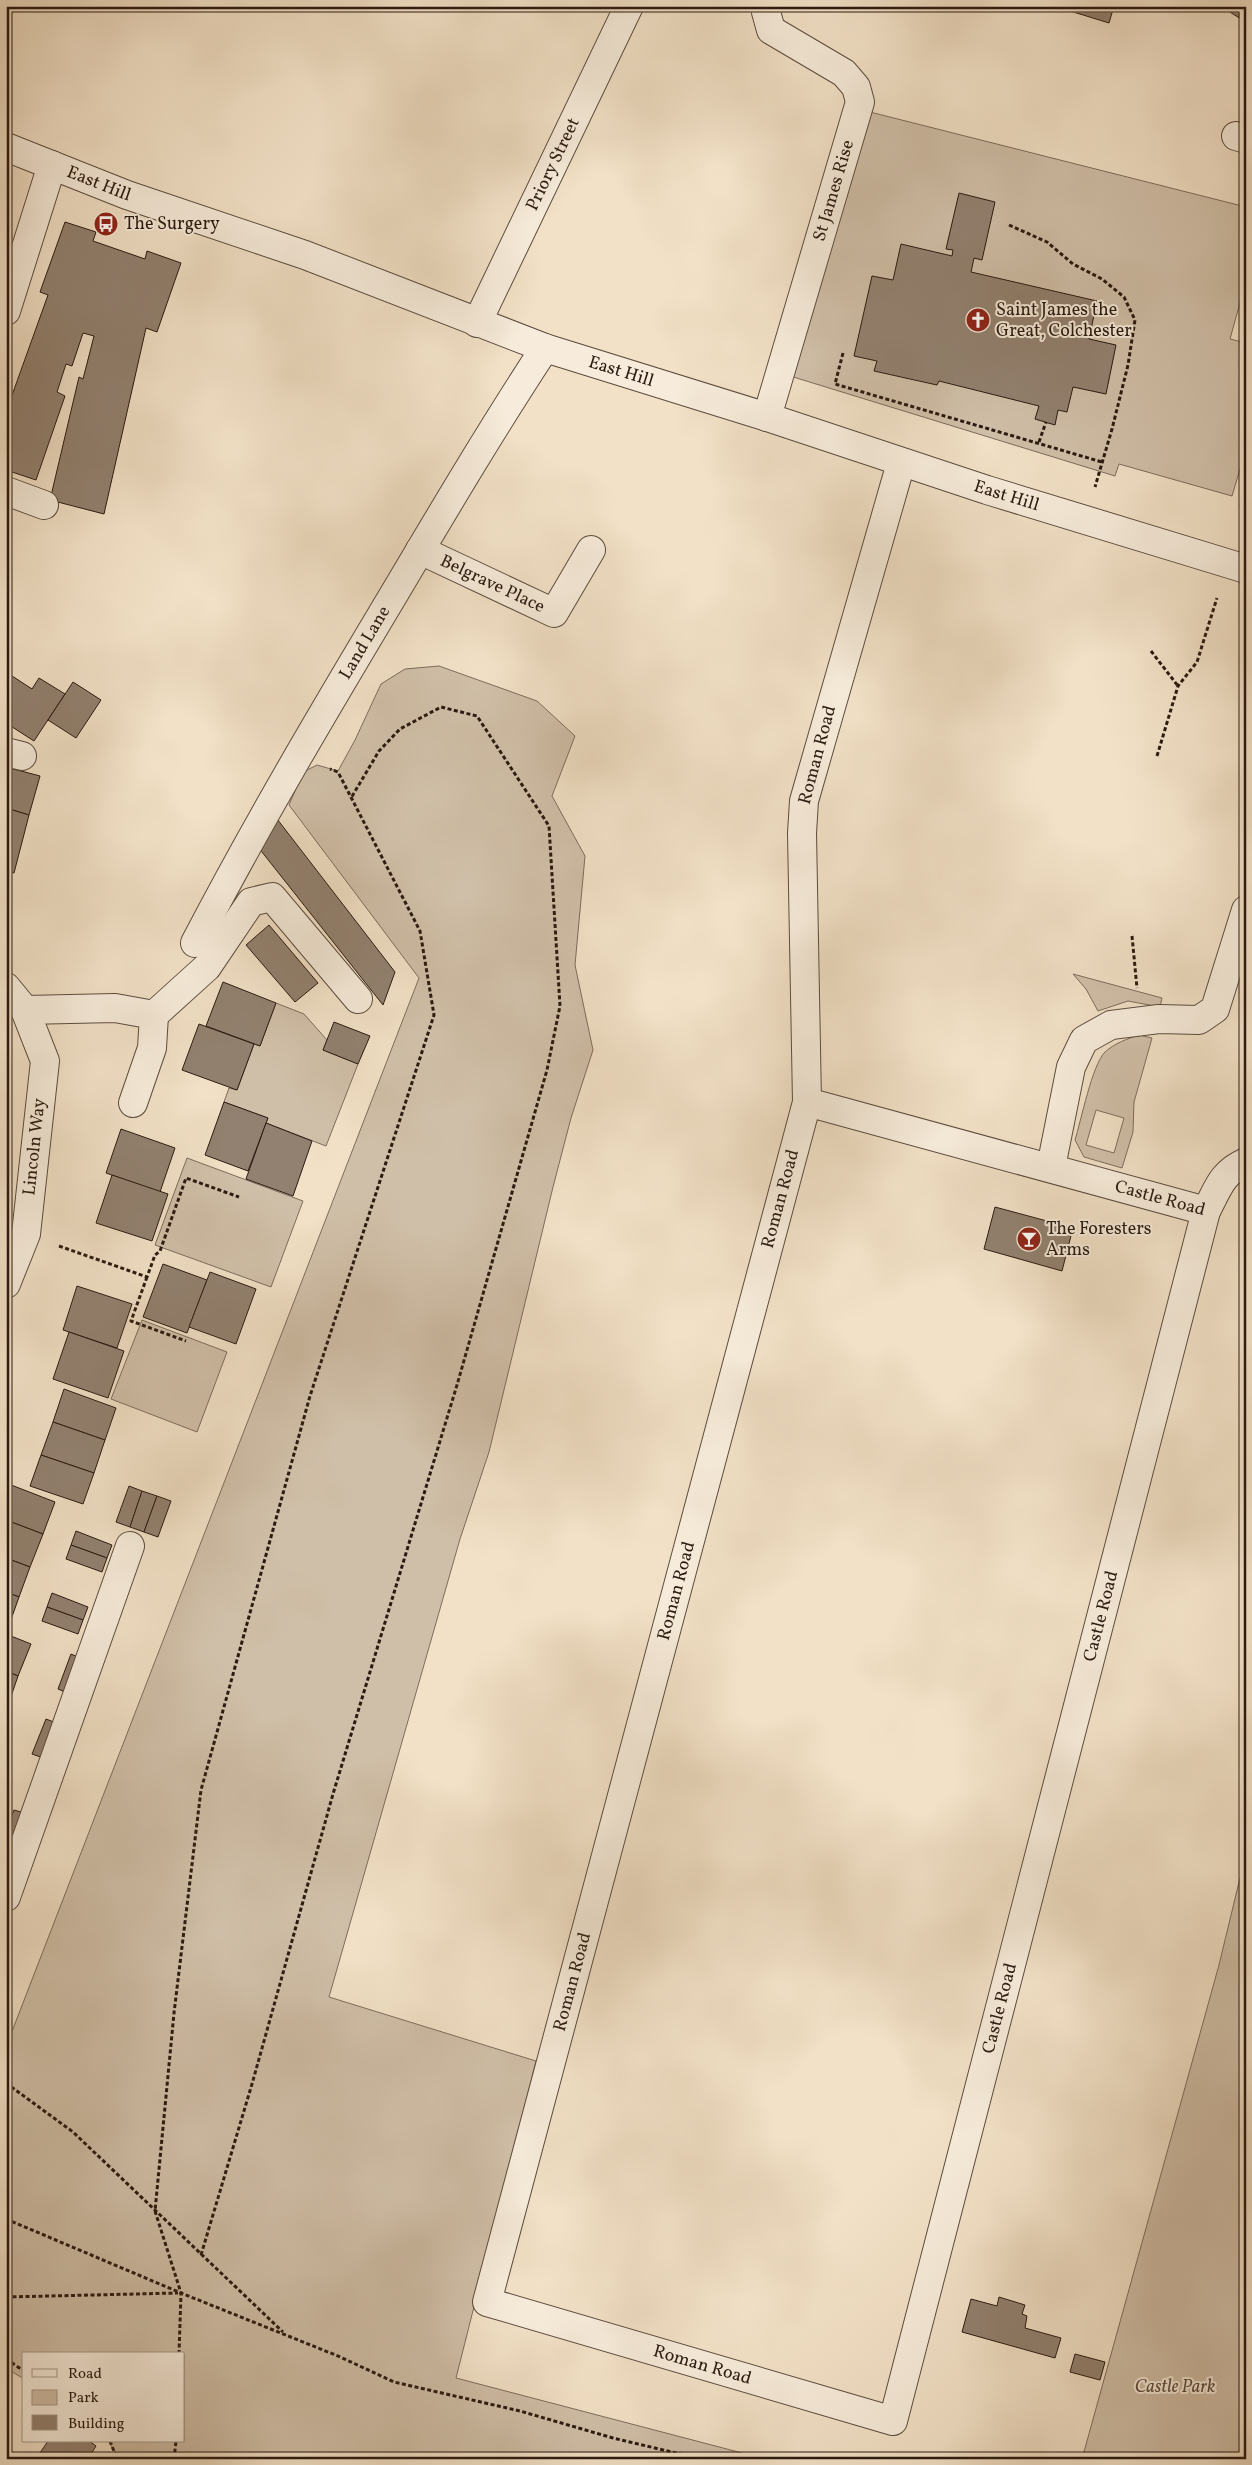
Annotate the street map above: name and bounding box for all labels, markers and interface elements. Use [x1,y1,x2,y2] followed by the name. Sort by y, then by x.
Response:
[520,114,586,215] street label: Priory Street
[807,137,861,244] street label: St James Rise
[63,160,134,208] street label: East Hill
[93,211,119,237] bus stop icon: The Surgery
[124,212,220,237] place label: The Surgery
[996,298,1132,344] place label: Saint James the Great, Colchester
[965,307,991,333] church icon: Saint James the Great, Colchester
[585,350,657,394] street label: East Hill
[970,474,1042,518] street label: East Hill
[436,549,549,619] street label: Belgrave Place
[333,601,397,684] street label: Land Lane
[793,703,843,807] street label: Roman Road
[17,1097,53,1197] street label: Lincoln Way
[756,1147,806,1251] street label: Roman Road
[1112,1174,1208,1223] street label: Castle Road
[1046,1217,1152,1263] place label: The Foresters Arms
[1016,1226,1042,1252] bar icon: The Foresters Arms
[652,1539,702,1643] street label: Roman Road
[1077,1568,1125,1664] street label: Castle Road
[548,1930,598,2034] street label: Roman Road
[976,1960,1023,2056] street label: Castle Road
[650,2339,754,2391] street label: Roman Road
[22,2352,185,2442] legend
[68,2364,102,2385] text: Road
[1135,2375,1215,2400] park label: Castle Park
[68,2388,99,2409] text: Park
[68,2414,125,2435] text: Building

